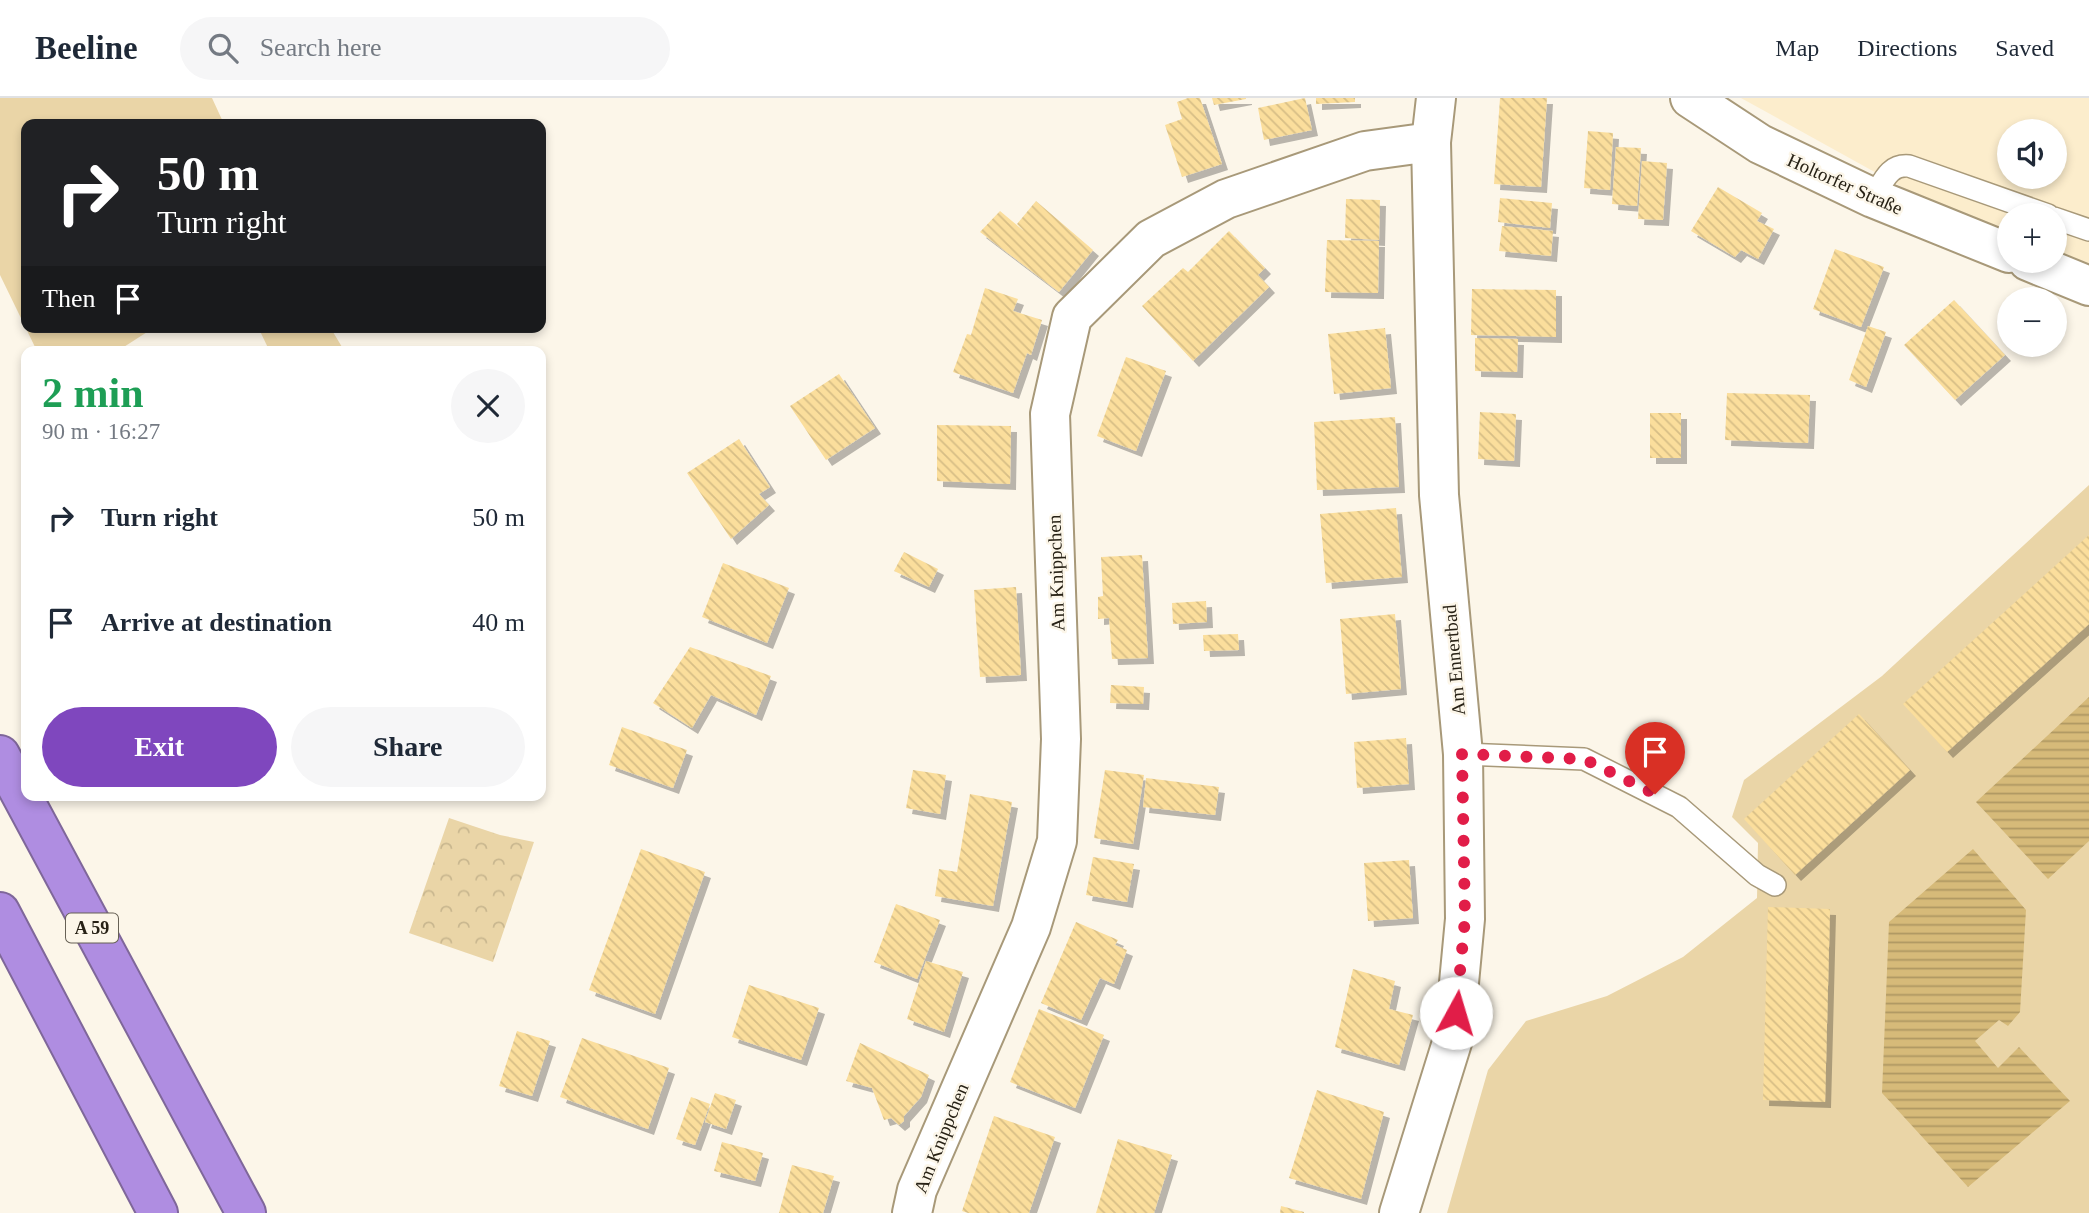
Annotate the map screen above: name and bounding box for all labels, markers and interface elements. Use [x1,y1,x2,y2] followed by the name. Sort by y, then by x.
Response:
[180,17,670,80] search box
[204,29,242,67] icon: search
[35,30,138,66] text: Beeline
[260,33,382,62] text: Search here
[1775,35,1819,61] text: Map
[1857,35,1957,61] text: Directions
[1995,35,2054,61] text: Saved
[1997,119,2067,357] map controls
[1997,119,2067,189] button: sound
[157,146,259,201] text: 50 m
[42,147,133,238] icon: right
[1784,149,1906,219] street label: Holtorfer Straße
[1997,203,2067,273] button: +
[157,204,287,240] text: Turn right
[109,280,147,318] icon: arrive
[42,284,95,313] text: Then
[1997,287,2067,357] button: −
[451,369,525,443] button: close
[42,370,144,416] text: 2 min
[42,419,160,444] text: 90 m · 16:27
[42,499,80,537] icon: right
[101,503,218,532] text: Turn right
[472,503,525,532] text: 50 m
[1043,514,1069,632] street label: Am Knippchen
[1439,603,1469,716] street label: Am Ennertbad
[42,604,80,642] icon: arrive
[101,608,332,637] text: Arrive at destination
[472,608,525,637] text: 40 m
[42,707,277,787] button: Exit
[291,707,525,787] button: Share
[1625,722,1685,794] pin
[1636,733,1674,771] icon: arrive
[66,914,118,942] road number: A 59
[1419,976,1493,1050] position arrow
[909,1080,973,1196] street label: Am Knippchen

